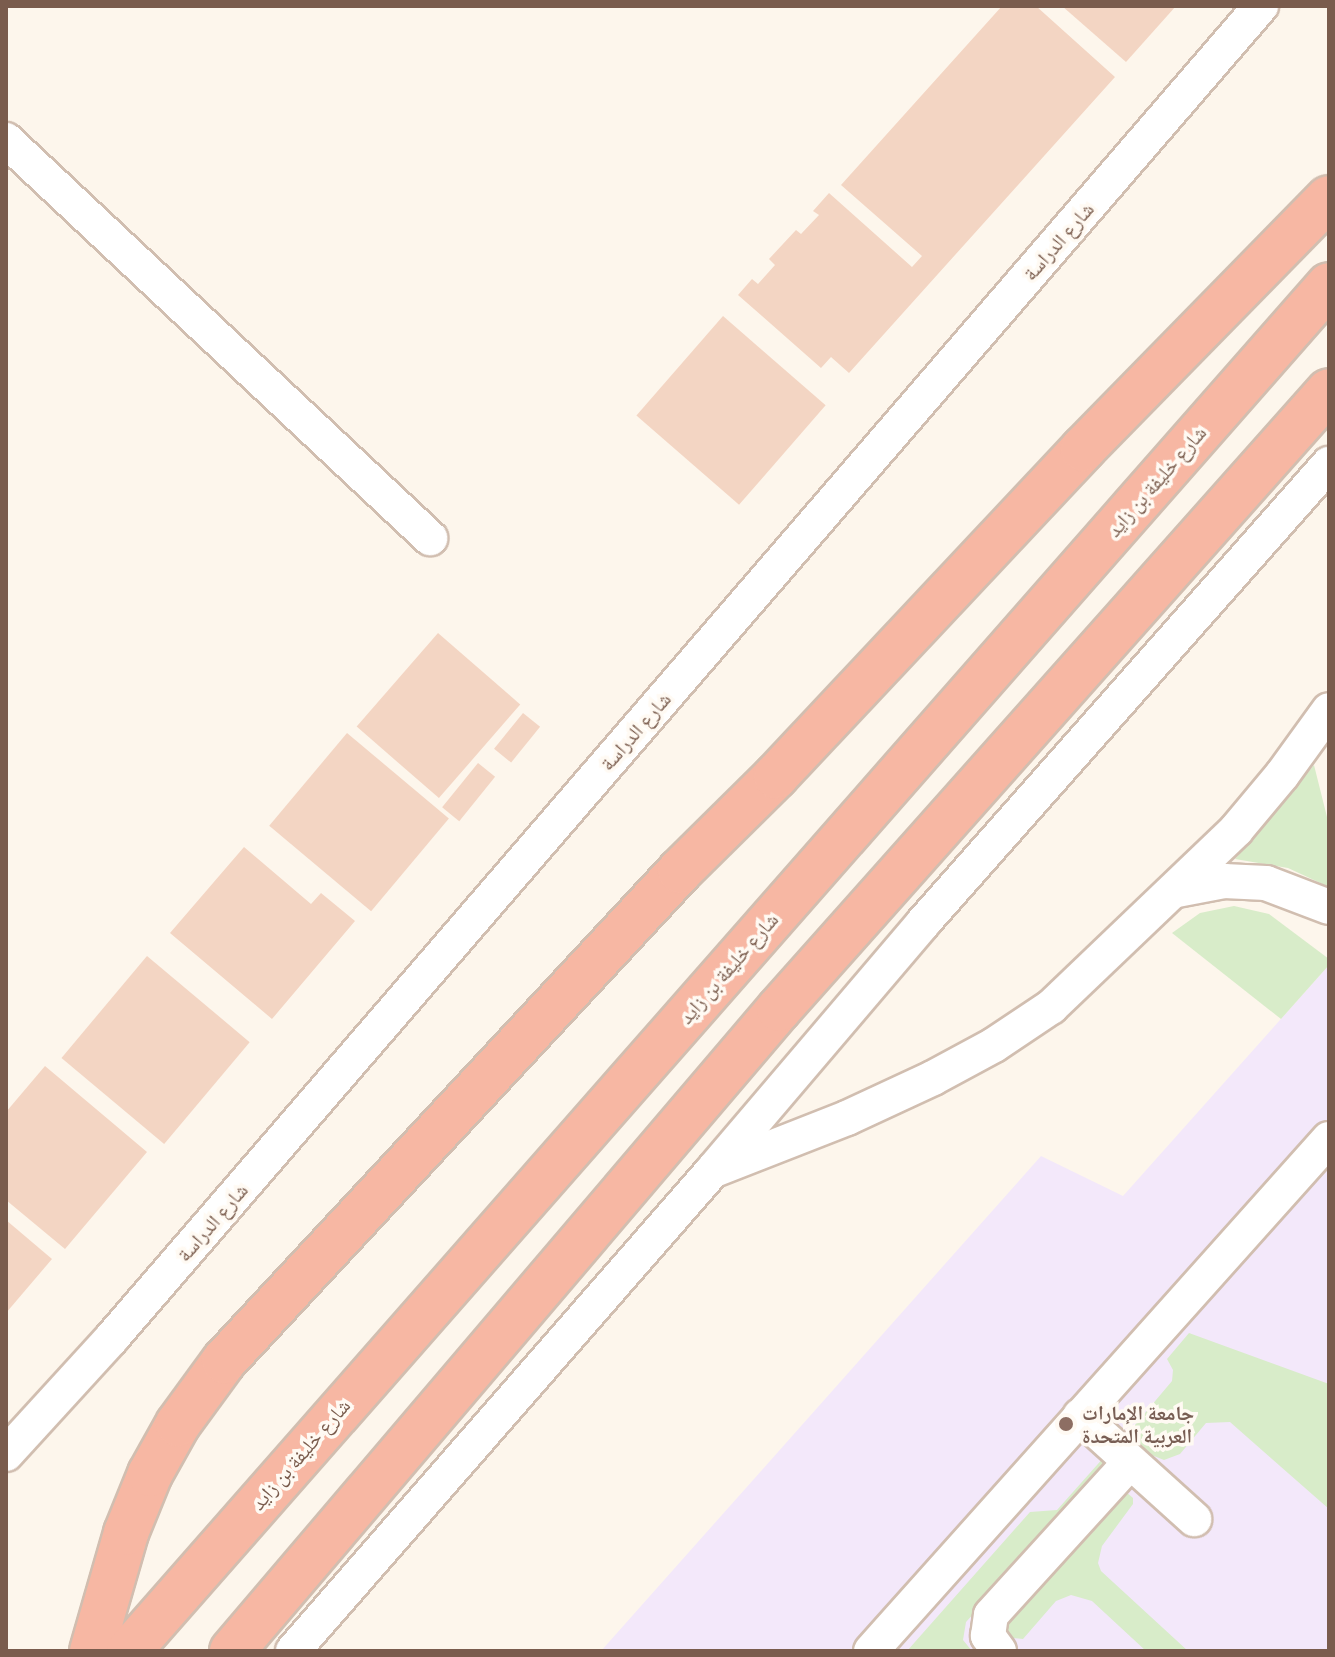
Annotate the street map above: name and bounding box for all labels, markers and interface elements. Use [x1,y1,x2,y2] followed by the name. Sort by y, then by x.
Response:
[1018,197,1098,285] street label: شارع الدراسة
[1101,421,1211,541] street label: شارع خليفة بن زايد
[595,687,675,775] street label: شارع الدراسة
[673,908,783,1028] street label: شارع خليفة بن زايد
[172,1178,252,1266] street label: شارع الدراسة
[245,1394,355,1514] street label: شارع خليفة بن زايد
[1082,1400,1194,1447] place label: جامعة الإمارات العربية المتحدة
[1057,1415,1075,1433] marker: جامعة الإمارات العربية المتحدة

